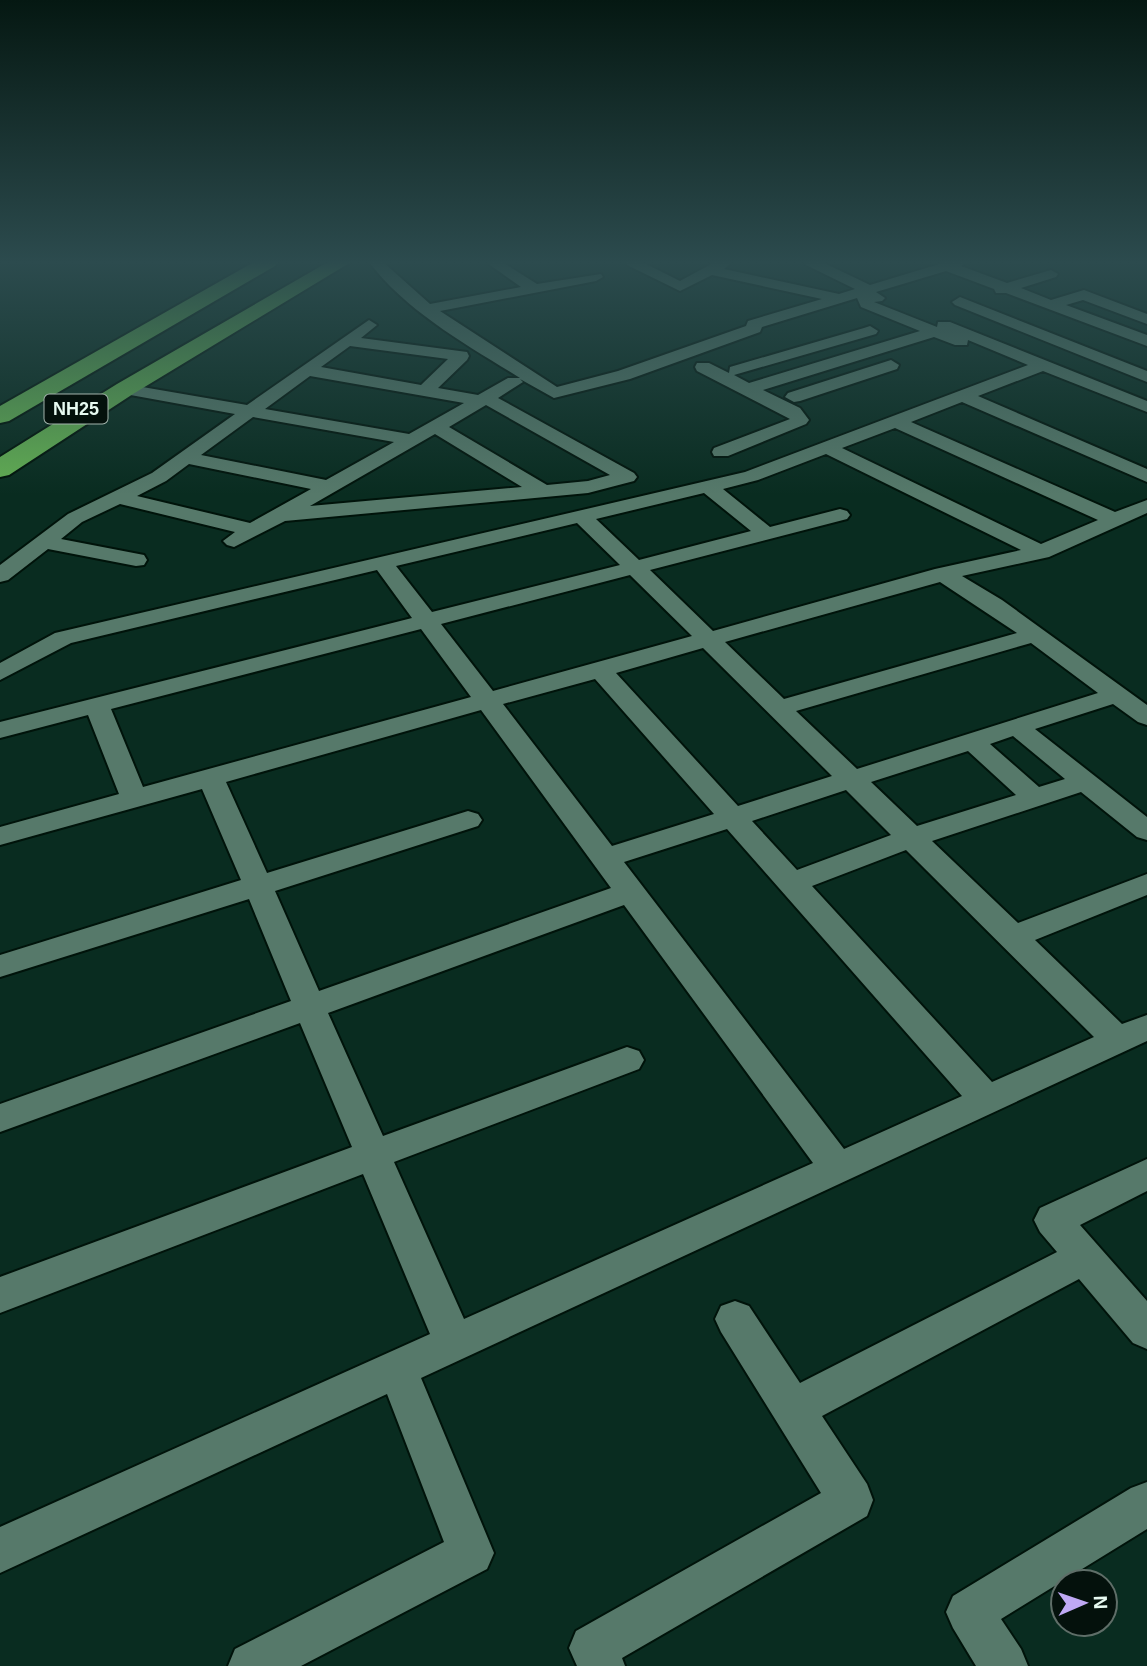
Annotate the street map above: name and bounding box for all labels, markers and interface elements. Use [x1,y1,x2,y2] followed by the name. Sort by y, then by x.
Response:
[44,394,108,424] road number: NH25
[1049,1568,1119,1638] north arrow
[1090,1595,1111,1610] text: N

